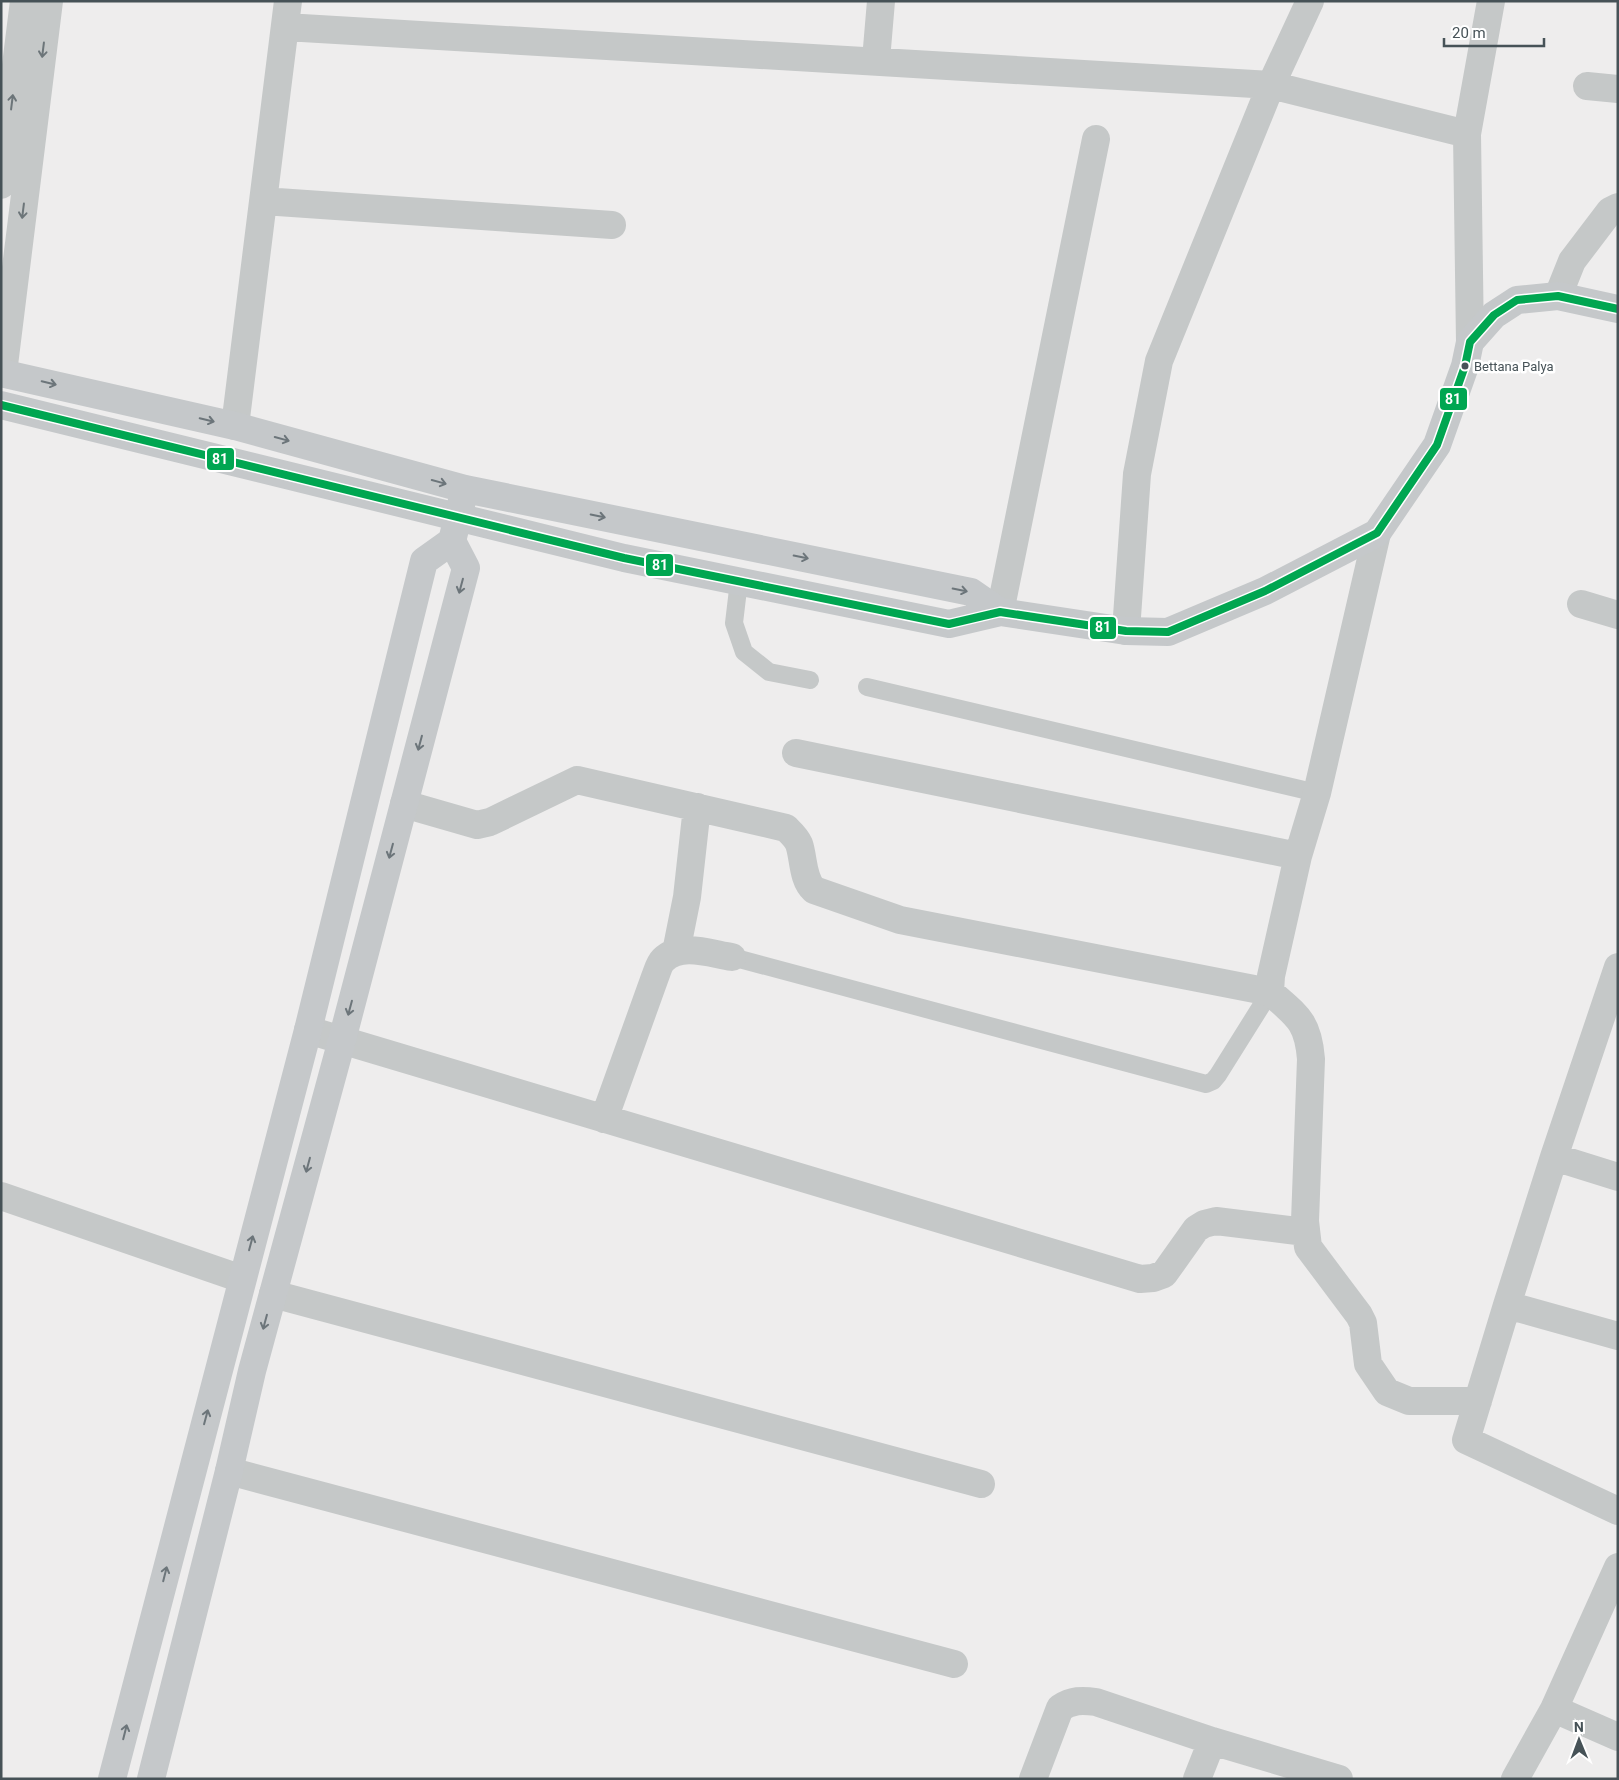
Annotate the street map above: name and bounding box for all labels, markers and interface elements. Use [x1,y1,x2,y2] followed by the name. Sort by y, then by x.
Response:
[1444,15,1544,47] scale bar
[1452,24,1486,42] text: 20 m
[38,41,48,57] one-way arrow
[7,94,17,110] one-way arrow
[18,203,28,219] one-way arrow
[1474,359,1554,374] place label: Bettana Palya
[1460,361,1470,371] marker: Bettana Palya
[40,379,56,388] one-way arrow
[1439,387,1468,411] line badge: 81
[1445,391,1461,407] text: 81
[199,416,215,425] one-way arrow
[274,435,290,444] one-way arrow
[206,447,235,471] line badge: 81
[212,451,228,467] text: 81
[431,477,447,487] one-way arrow
[590,511,606,521] one-way arrow
[645,553,674,577] line badge: 81
[793,553,809,563] one-way arrow
[652,557,668,573] text: 81
[456,577,465,593] one-way arrow
[952,585,968,595] one-way arrow
[1089,616,1117,640] line badge: 81
[1095,619,1111,635] text: 81
[415,734,424,750] one-way arrow
[386,843,396,859] one-way arrow
[345,1000,354,1016] one-way arrow
[302,1157,312,1173] one-way arrow
[247,1235,257,1251] one-way arrow
[260,1314,269,1330] one-way arrow
[202,1409,211,1425] one-way arrow
[161,1567,170,1583] one-way arrow
[1554,1715,1604,1765] north arrow
[1574,1719,1584,1735] text: N
[120,1724,130,1740] one-way arrow

